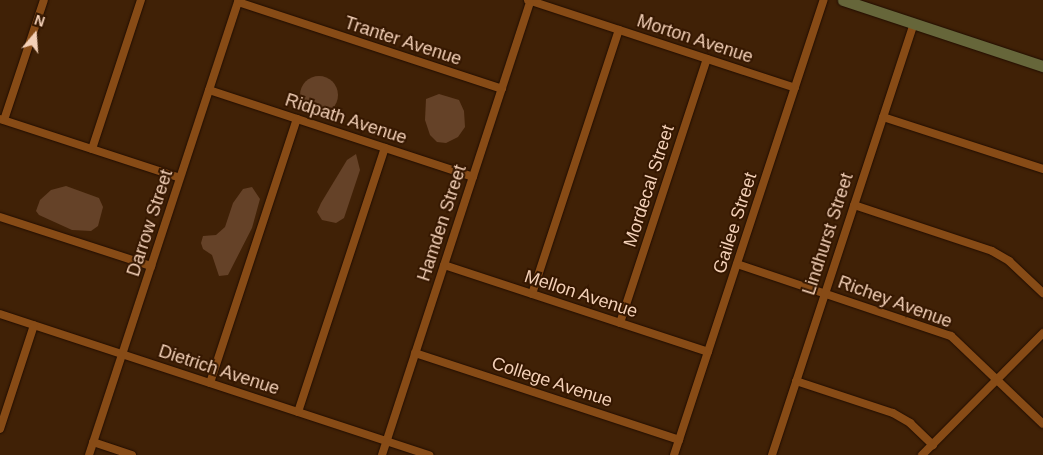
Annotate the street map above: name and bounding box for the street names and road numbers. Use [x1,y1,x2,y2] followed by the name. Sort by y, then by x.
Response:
[634,10,756,68] street label: Morton Avenue
[341,12,465,70] street label: Tranter Avenue
[282,89,410,149] street label: Ridpath Avenue
[619,122,679,250] street label: Mordecal Street
[413,162,471,284] street label: Hamden Street
[123,167,177,279] street label: Darrow Street
[708,170,762,276] street label: Gailee Street
[798,170,858,298] street label: Lindhurst Street
[521,265,641,323] street label: Mellon Avenue
[835,271,955,333] street label: Richey Avenue
[155,340,283,400] street label: Dietrich Avenue
[488,352,616,412] street label: College Avenue

